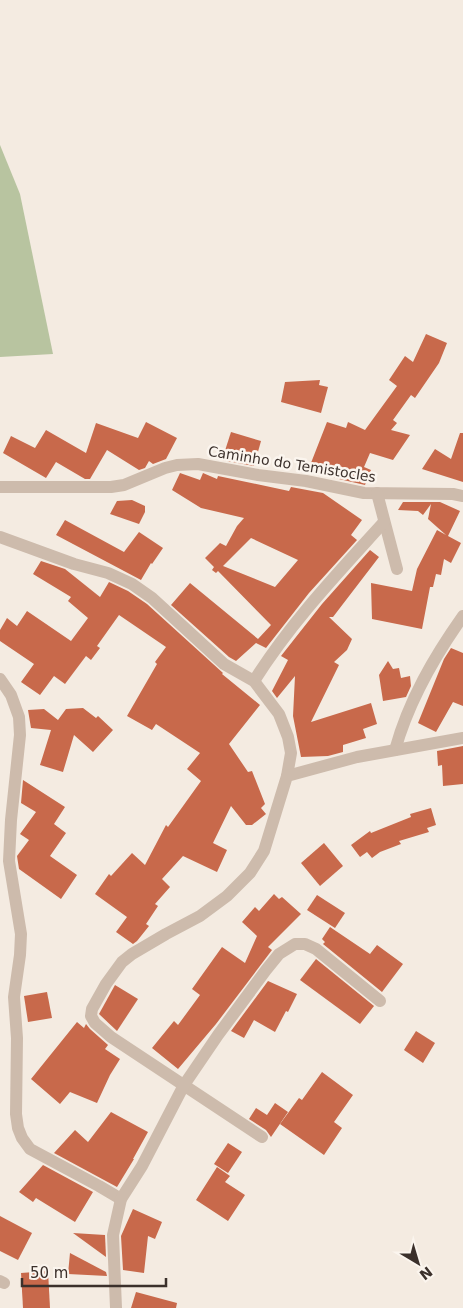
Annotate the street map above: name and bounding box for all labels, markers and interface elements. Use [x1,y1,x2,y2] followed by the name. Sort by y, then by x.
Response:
[207,443,377,485] street label: Caminho do Temistocles
[393,1238,443,1288] north arrow
[22,1256,166,1288] scale bar
[416,1263,436,1283] text: N
[30,1264,68,1282] text: 50 m

